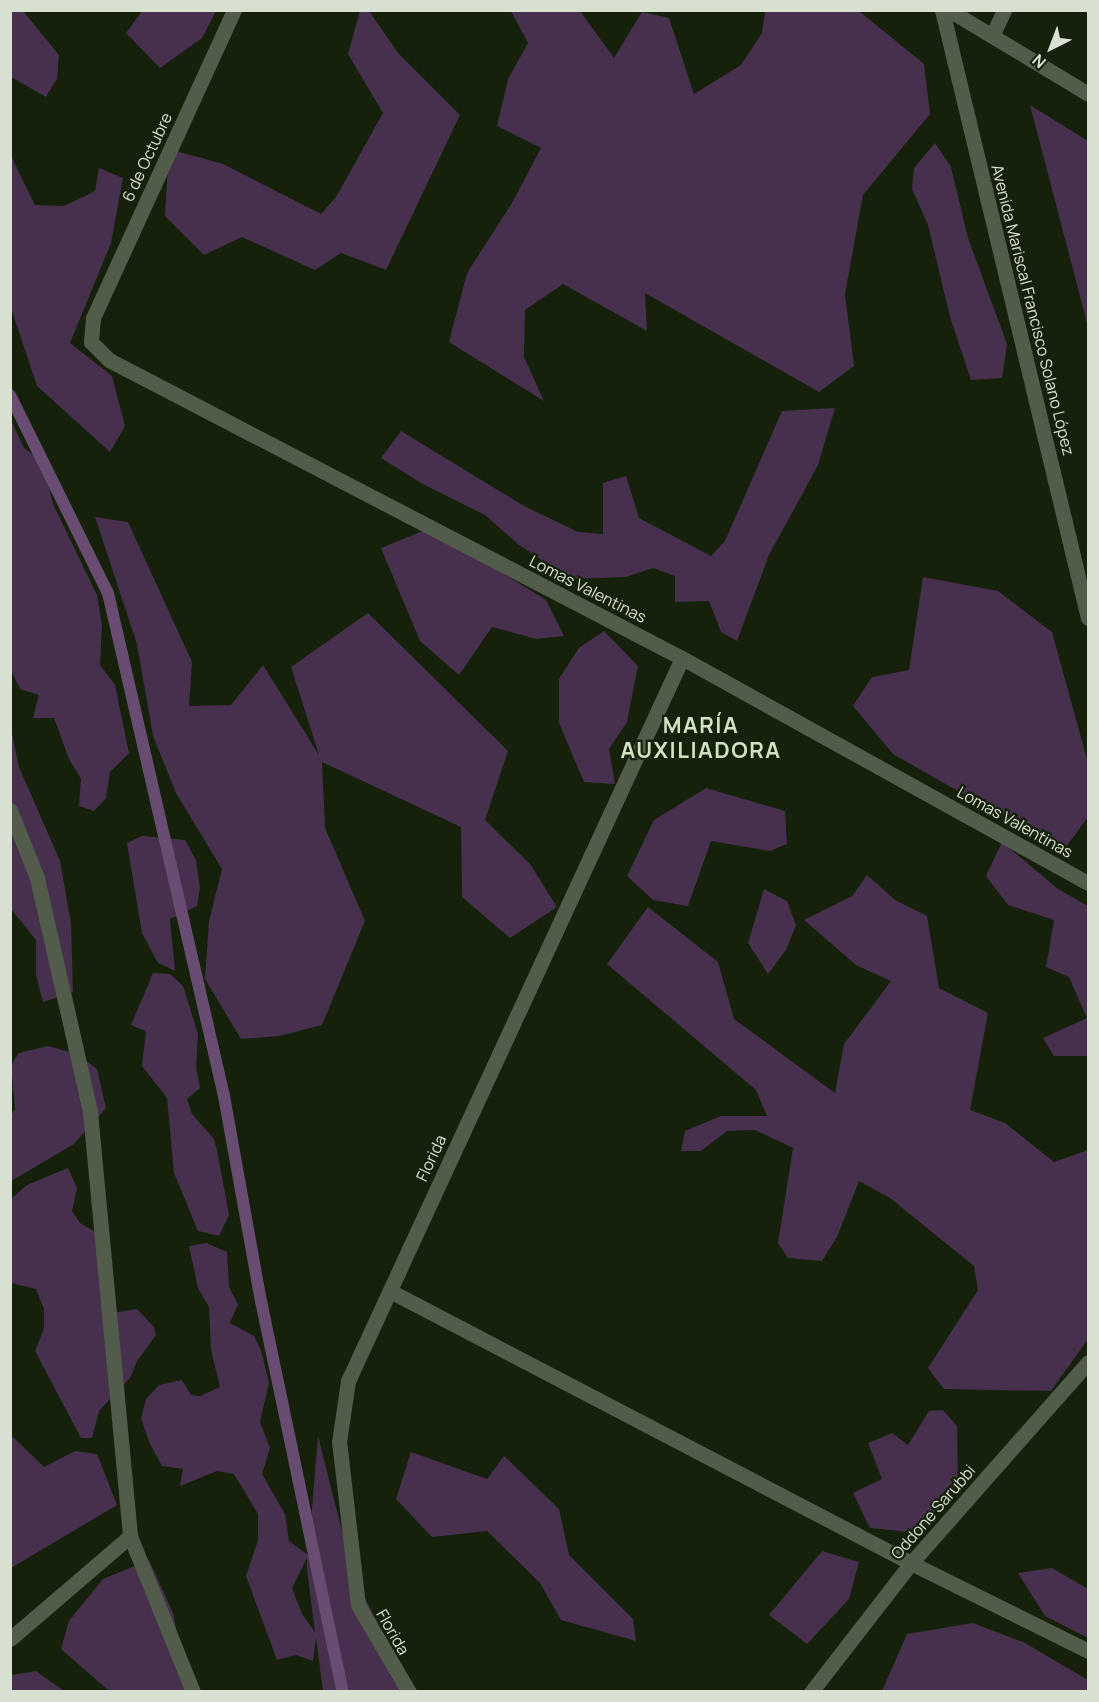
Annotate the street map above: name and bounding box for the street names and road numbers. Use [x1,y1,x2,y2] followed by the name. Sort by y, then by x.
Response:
[118,109,176,205] street label: 6 de Octubre
[988,163,1078,457] street label: Avenida Mariscal Francisco Solano López
[526,551,650,627] street label: Lomas Valentinas
[954,782,1076,862] street label: Lomas Valentinas
[412,1132,450,1184] street label: Florida
[887,1461,979,1563] street label: Oddone Sarubbi
[372,1606,414,1658] street label: Florida

